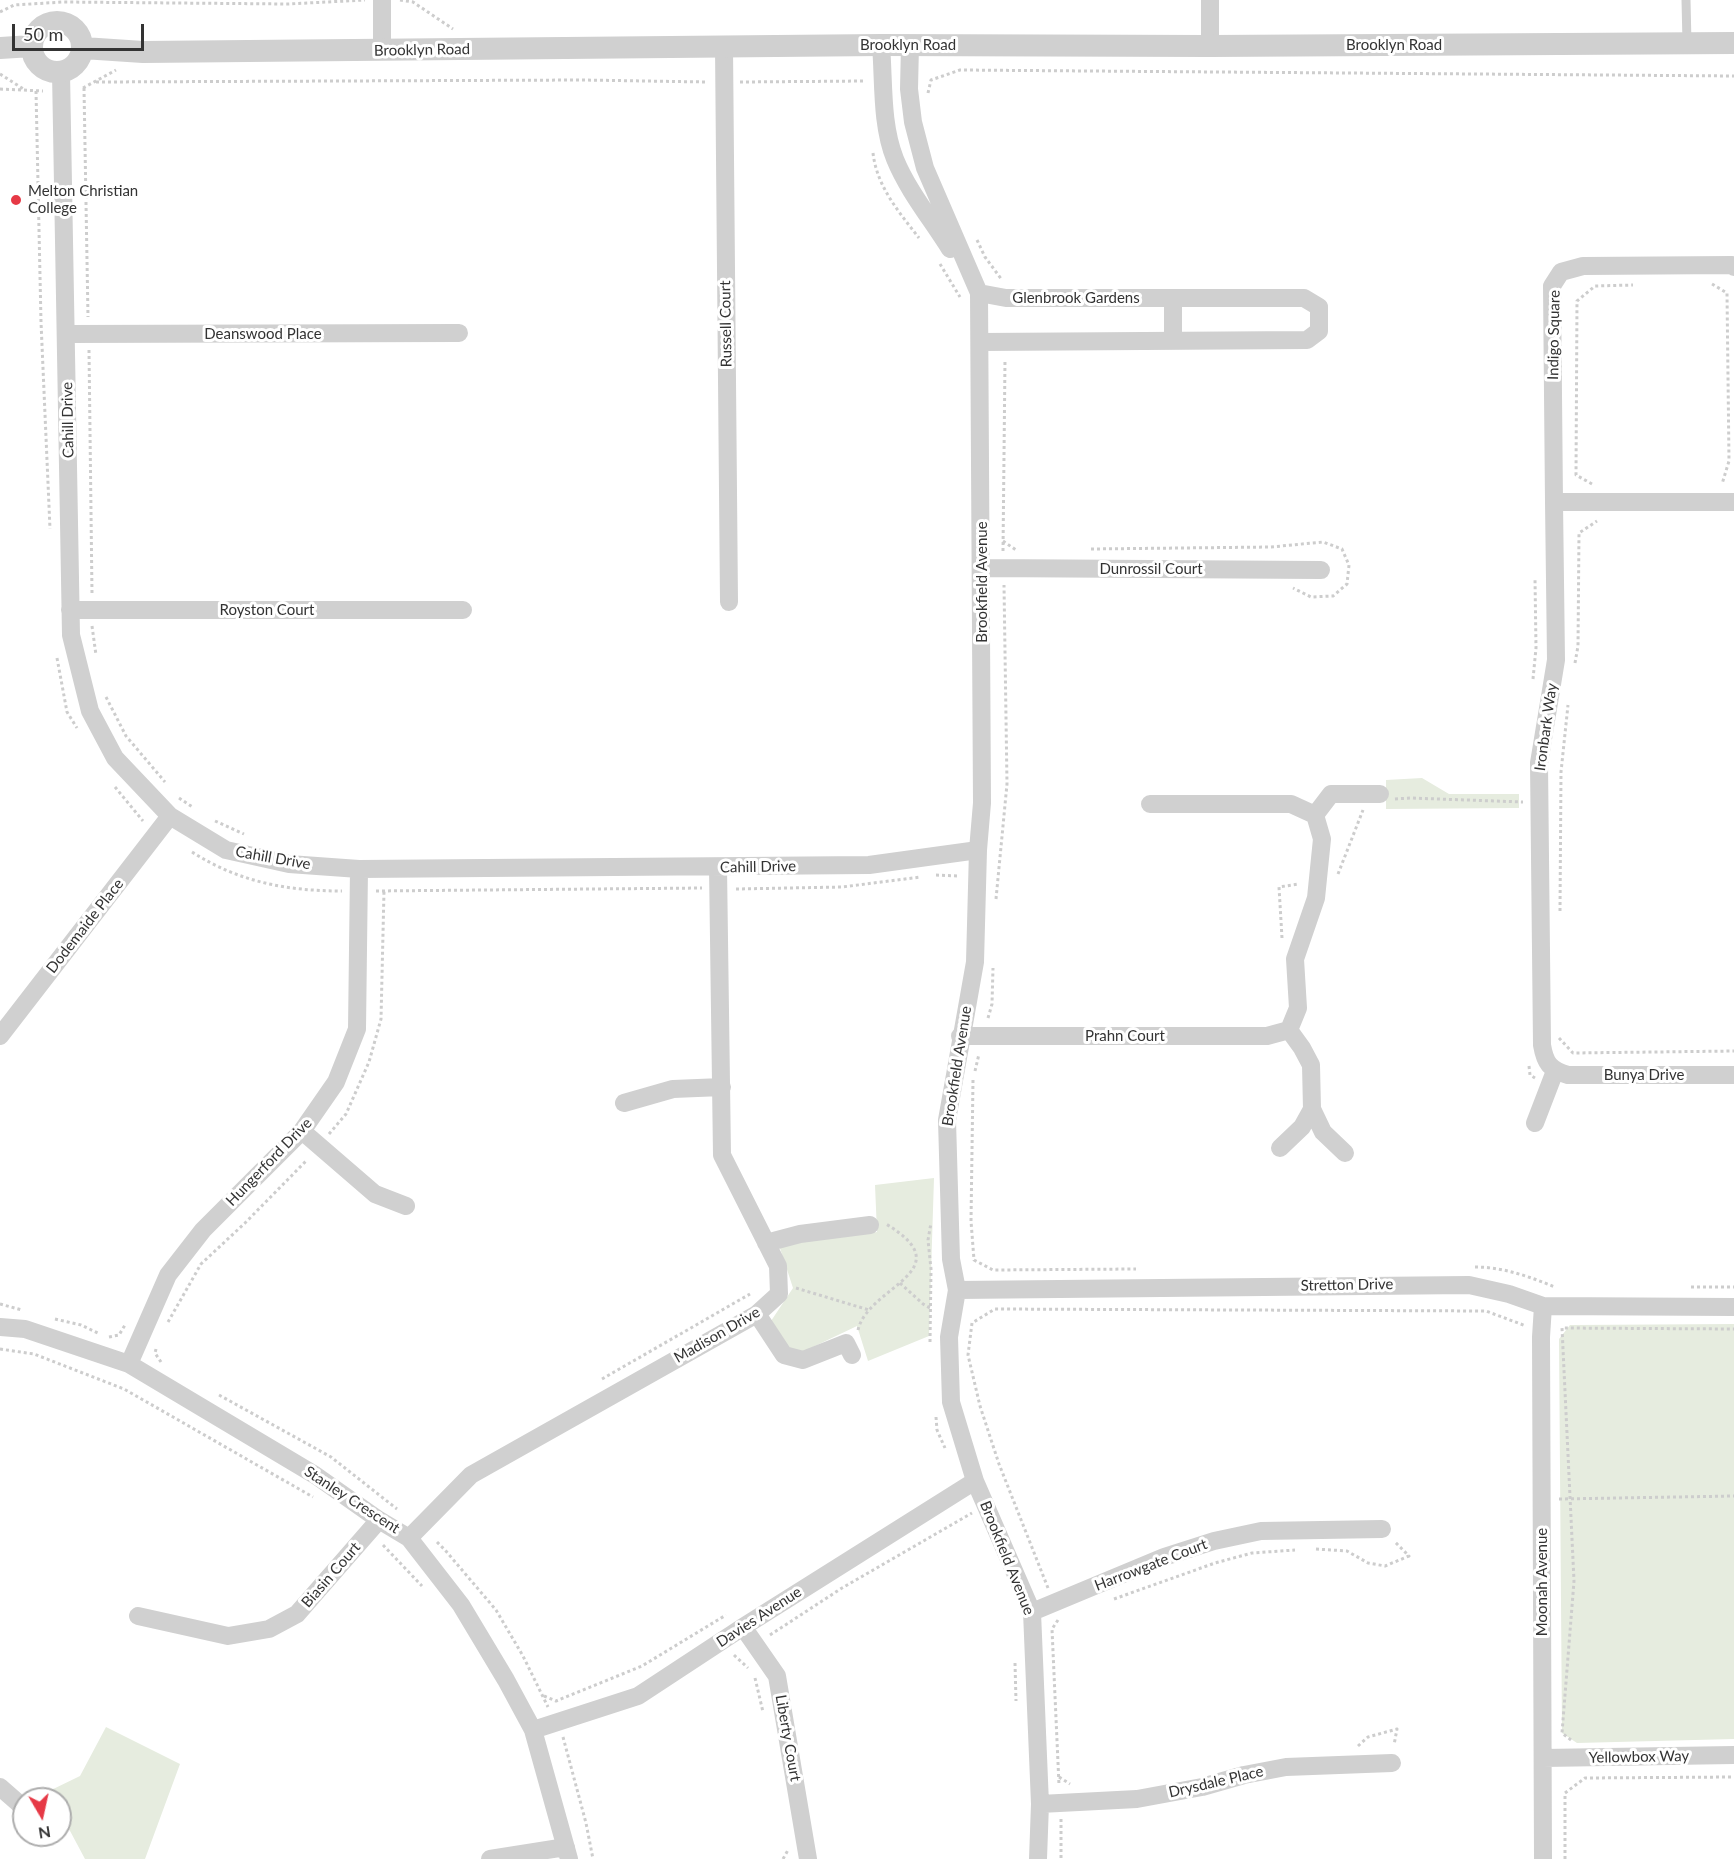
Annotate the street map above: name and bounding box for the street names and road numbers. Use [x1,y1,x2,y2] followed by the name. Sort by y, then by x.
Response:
[860,36,956,54] street label: Brooklyn Road
[1346,36,1442,54] street label: Brooklyn Road
[374,40,470,60] street label: Brooklyn Road
[716,280,736,368] street label: Russell Court
[1012,289,1140,307] street label: Glenbrook Gardens
[1544,290,1564,380] street label: Indigo Square
[204,325,322,343] street label: Deanswood Place
[58,382,78,458] street label: Cahill Drive
[973,521,991,643] street label: Brookfield Avenue
[1099,560,1203,578] street label: Dunrossil Court
[220,601,314,619] street label: Royston Court
[1531,682,1561,772] street label: Ironbark Way
[234,843,312,873] street label: Cahill Drive
[720,857,796,877] street label: Cahill Drive
[43,875,127,977] street label: Dodemaide Place
[939,1005,975,1127] street label: Brookfield Avenue
[1085,1027,1165,1045] street label: Prahn Court
[1604,1066,1684,1084] street label: Bunya Drive
[222,1114,316,1210] street label: Hungerford Drive
[1300,1275,1394,1295] street label: Stretton Drive
[671,1303,763,1367] street label: Madison Drive
[301,1463,403,1537] street label: Stanley Crescent
[976,1498,1038,1618] street label: Brookfield Avenue
[1533,1528,1551,1636] street label: Moonah Avenue
[1092,1535,1210,1595] street label: Harrowgate Court
[298,1539,364,1611] street label: Biasin Court
[713,1583,805,1651] street label: Davies Avenue
[772,1693,804,1783] street label: Liberty Court
[1589,1747,1689,1767] street label: Yellowbox Way
[1167,1762,1265,1802] street label: Drysdale Place

